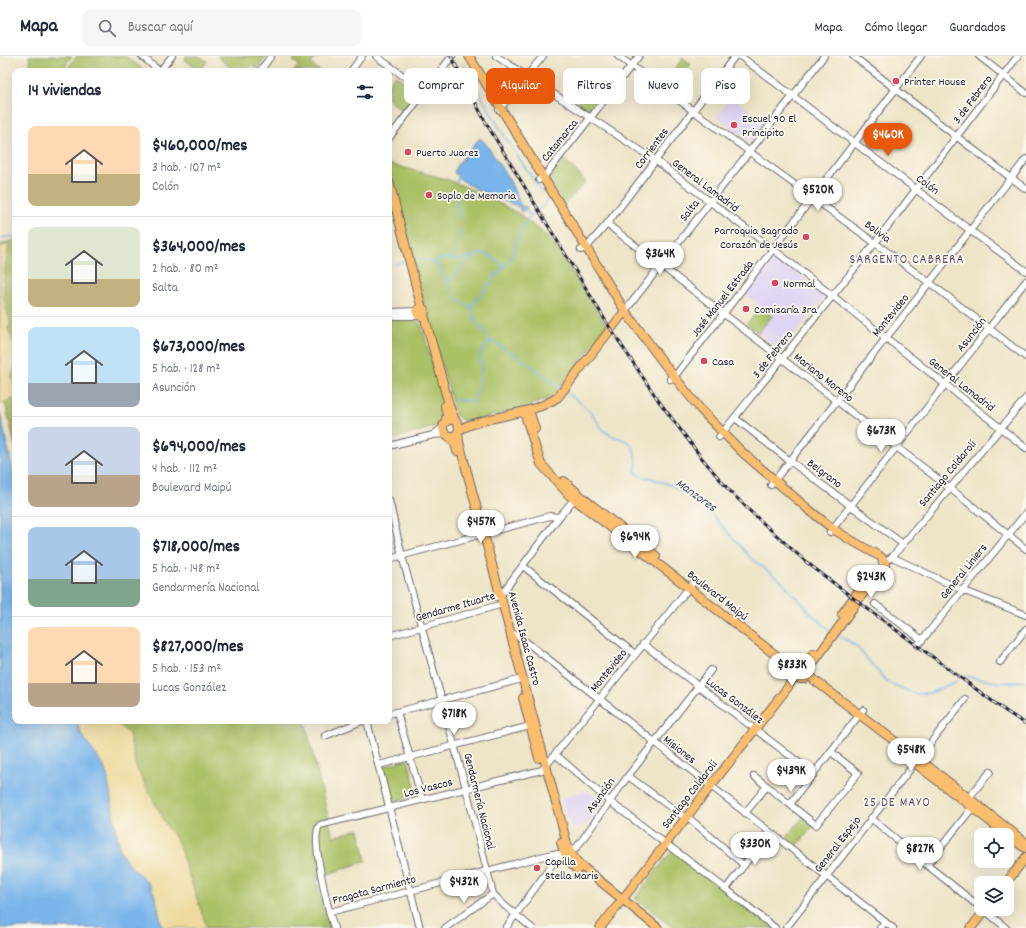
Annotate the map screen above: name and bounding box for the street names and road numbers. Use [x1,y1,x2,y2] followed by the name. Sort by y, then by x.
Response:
[949,72,997,128] street label: 3 de Febrero
[538,116,583,166] street label: Catamarca
[631,125,673,173] street label: Corrientes
[668,155,742,217] street label: General Lamadrid
[912,171,943,200] street label: Colón
[676,196,704,226] street label: Salta
[860,217,894,248] street label: Bolivia
[688,257,759,341] street label: José Manuel Estrada
[868,291,914,341] street label: Montevideo
[953,313,992,356] street label: Asunción
[749,327,798,382] street label: 3 de Febrero
[790,349,857,407] street label: Mariano Moreno
[924,354,998,417] street label: General Lamadrid
[915,437,981,511] street label: Santiago Coldaroli
[803,455,845,493] street label: Belgrano
[936,540,992,604] street label: General Liniers
[683,567,751,625] street label: Boulevard Maipú
[414,588,497,627] street label: Gendarme Ituarte
[503,589,544,687] street label: Avenida Isaac Castro
[586,646,632,696] street label: Montevideo
[702,674,767,729] street label: Lucas González
[659,732,699,768] street label: Misiones
[458,751,499,852] street label: Gendarmería Nacional
[658,757,722,833] street label: Santiago Coldaroli
[402,774,455,803] street label: Los Vascos
[583,774,620,817] street label: Asunción
[811,813,866,877] street label: General Espejo
[331,871,418,910] street label: Fragata Sarmiento

